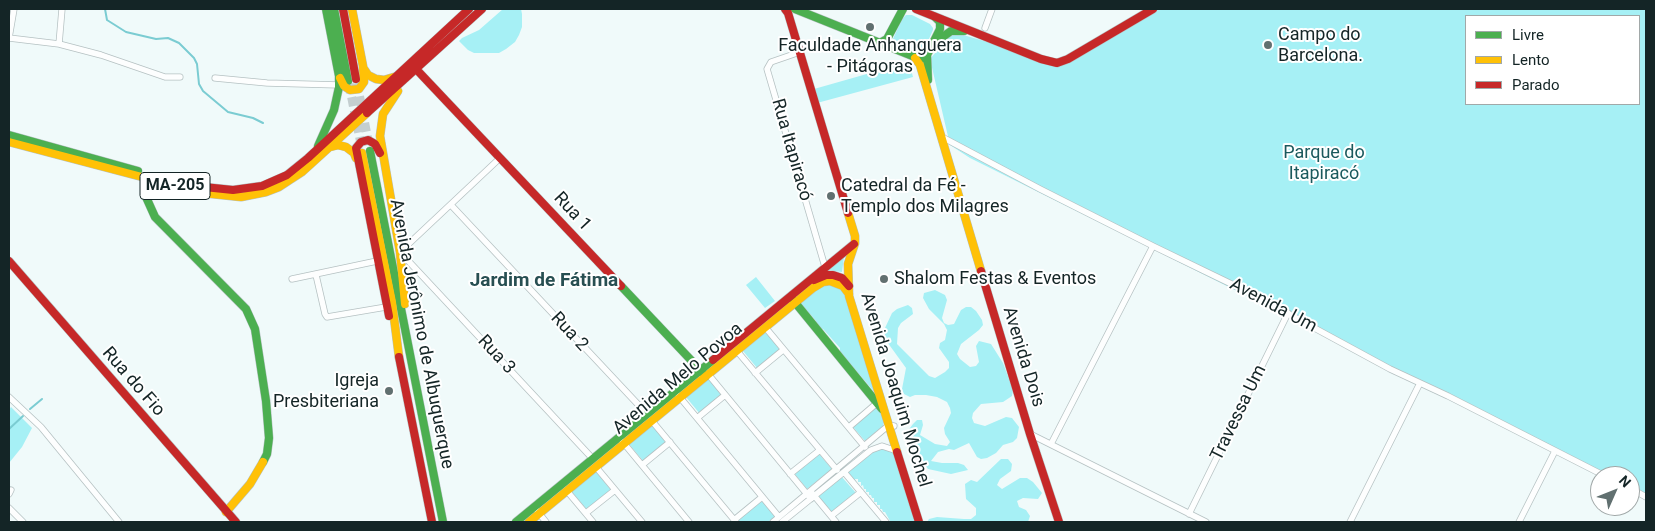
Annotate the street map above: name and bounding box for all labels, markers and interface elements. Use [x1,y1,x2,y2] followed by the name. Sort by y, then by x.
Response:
[1465,15,1640,105] legend
[864,21,876,33] marker: Faculdade Anhanguera - Pitágoras
[1278,24,1363,66] place label: Campo do Barcelona.
[1512,26,1544,44] text: Livre
[778,35,962,78] place label: Faculdade Anhanguera - Pitágoras
[1262,39,1274,51] marker: Campo do Barcelona.
[1512,51,1550,69] text: Lento
[1512,76,1560,94] text: Parado
[766,96,816,204] street label: Rua Itapiracó
[1283,142,1365,184] park label: Parque do Itapiracó
[140,172,210,200] road number: MA-205
[841,175,1009,218] place label: Catedral da Fé - Templo dos Milagres
[549,188,595,236] street label: Rua 1
[825,190,837,202] marker: Catedral da Fé - Templo dos Milagres
[384,197,458,471] street label: Avenida Jerônimo de Albuquerque
[894,268,1096,290] place label: Shalom Festas & Eventos
[470,270,618,292] district label: Jardim de Fátima
[878,273,890,285] marker: Shalom Festas & Eventos
[1226,274,1320,338] street label: Avenida Um
[855,290,935,490] street label: Avenida Joaquim Mochel
[997,304,1049,410] street label: Avenida Dois
[546,308,592,356] street label: Rua 2
[609,318,747,440] street label: Avenida Melo Povoa
[473,331,519,379] street label: Rua 3
[97,343,169,421] street label: Rua do Fio
[1207,362,1271,464] street label: Travessa Um
[273,370,379,412] place label: Igreja Presbiteriana
[383,385,395,397] marker: Igreja Presbiteriana
[1590,466,1640,516] north arrow
[1616,472,1634,490] text: N

